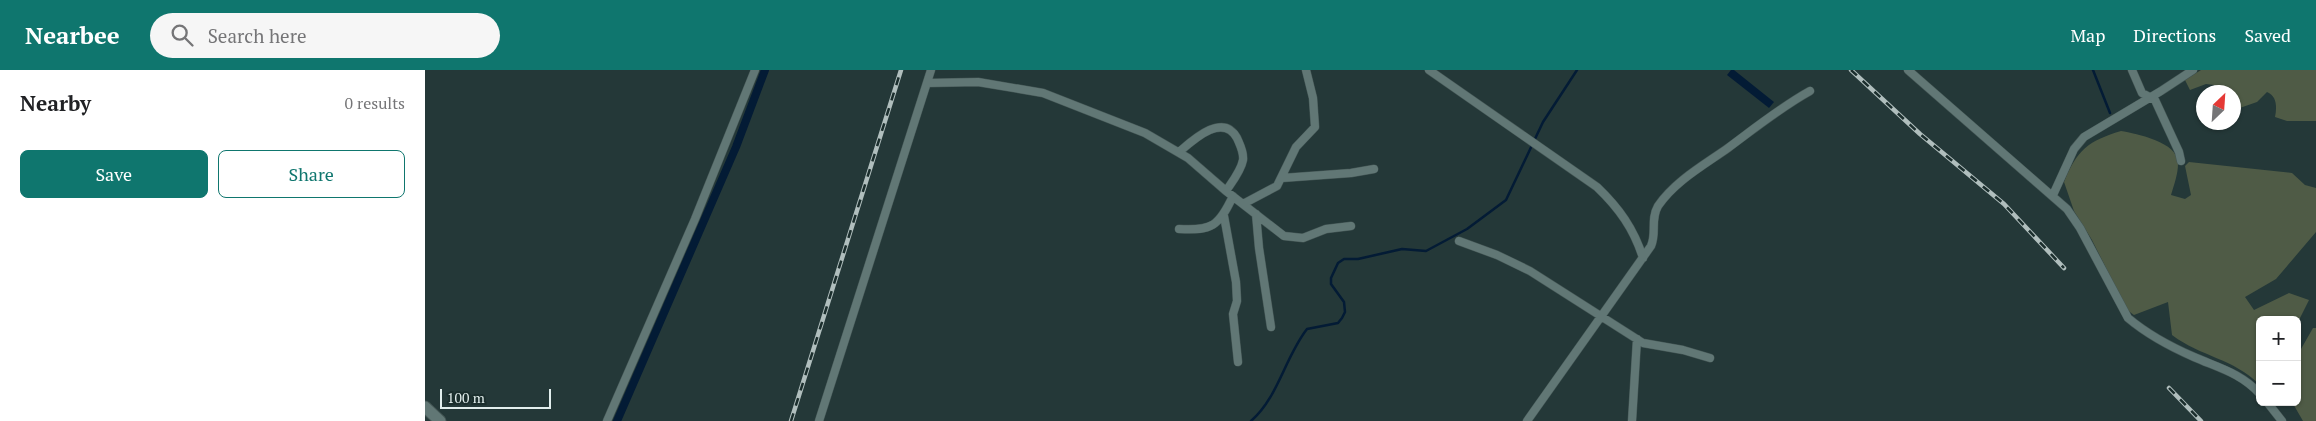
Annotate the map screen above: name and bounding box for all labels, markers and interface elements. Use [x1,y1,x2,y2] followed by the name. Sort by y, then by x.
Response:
[150,13,500,58] search box
[25,19,120,51] text: Nearbee
[168,21,196,49] icon: search
[208,23,307,48] text: Search here
[2070,23,2105,47] text: Map
[2133,23,2216,47] text: Directions
[2244,23,2291,47] text: Saved
[2196,85,2241,130] north arrow
[20,89,91,117] text: Nearby
[345,92,405,114] text: 0 results
[20,150,208,198] button: Save
[218,150,405,198] button: Share
[2256,316,2301,406] map controls
[2256,316,2301,361] button: +
[2256,361,2301,406] button: −
[440,386,551,409] scale bar
[447,388,485,407] text: 100 m

